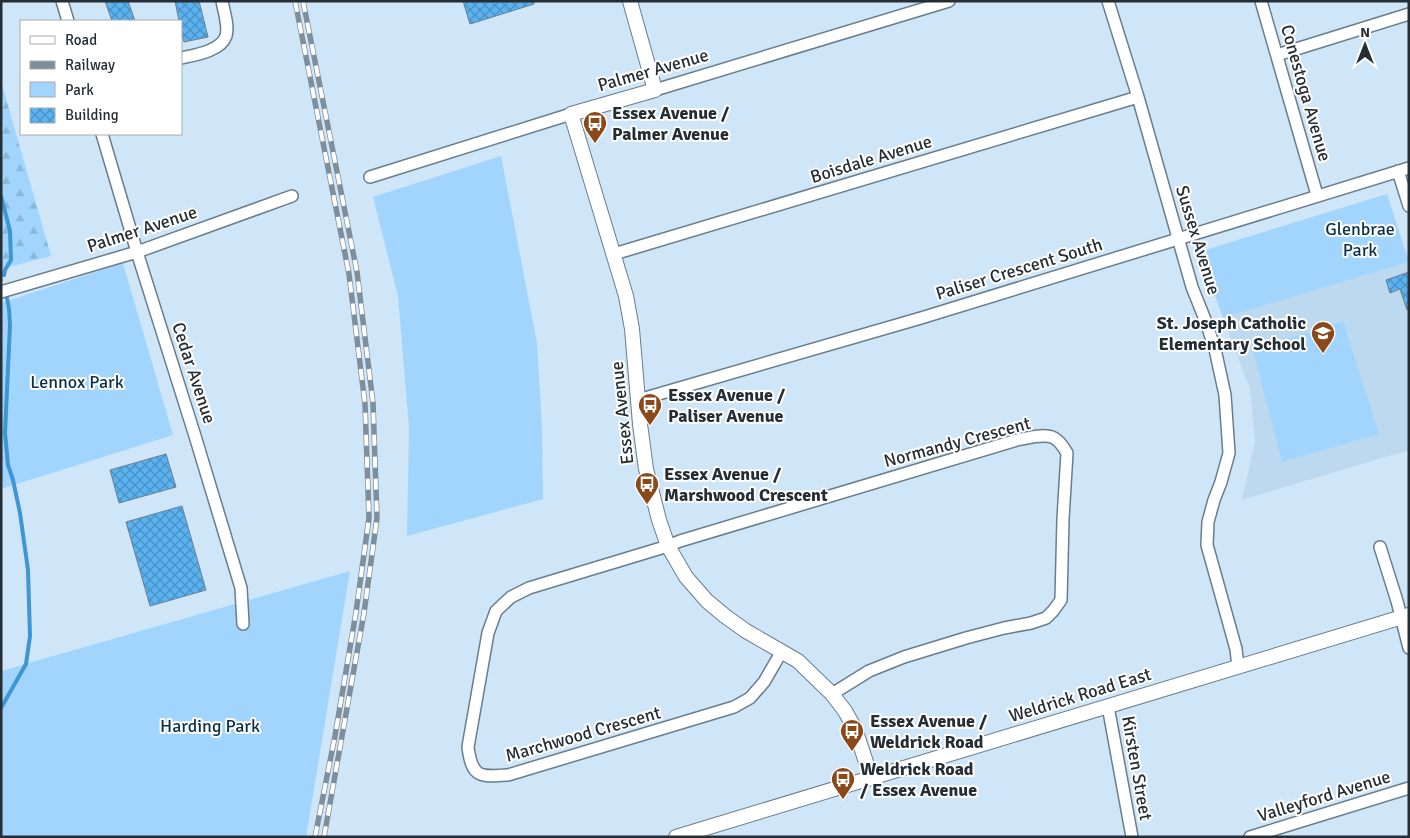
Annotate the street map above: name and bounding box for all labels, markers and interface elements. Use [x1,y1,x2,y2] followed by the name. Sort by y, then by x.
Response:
[20,20,182,135] legend
[1340,20,1390,70] north arrow
[1276,22,1336,164] street label: Conestoga Avenue
[1360,24,1370,41] text: N
[65,31,97,49] text: Road
[595,44,711,96] street label: Palmer Avenue
[65,56,115,74] text: Railway
[65,81,94,99] text: Park
[612,102,730,145] place label: Essex Avenue / Palmer Avenue
[65,106,119,124] text: Building
[582,110,608,144] bus stop icon: Essex Avenue / Palmer Avenue
[808,130,934,188] street label: Boisdale Avenue
[1171,183,1225,297] street label: Sussex Avenue
[84,201,200,257] street label: Palmer Avenue
[1325,218,1395,261] park label: Glenbrae Park
[933,233,1105,305] street label: Paliser Crescent South
[1157,312,1306,355] place label: St. Joseph Catholic Elementary School
[167,320,221,426] street label: Cedar Avenue
[1310,320,1336,354] school or university icon: St. Joseph Catholic Elementary School
[606,360,638,466] street label: Essex Avenue
[30,371,124,393] park label: Lennox Park
[668,384,786,427] place label: Essex Avenue / Paliser Avenue
[637,392,663,426] bus stop icon: Essex Avenue / Paliser Avenue
[881,412,1033,472] street label: Normandy Crescent
[664,463,828,506] place label: Essex Avenue / Marshwood Crescent
[634,471,660,505] bus stop icon: Essex Avenue / Marshwood Crescent
[1006,663,1154,727] street label: Weldrick Road East
[503,701,663,767] street label: Marchwood Crescent
[870,710,988,753] place label: Essex Avenue / Weldrick Road
[1117,714,1157,822] street label: Kirsten Street
[160,715,260,737] park label: Harding Park
[839,718,865,752] bus stop icon: Essex Avenue / Weldrick Road
[860,758,977,801] place label: Weldrick Road / Essex Avenue
[1255,765,1393,827] street label: Valleyford Avenue
[830,766,856,800] bus stop icon: Weldrick Road / Essex Avenue

